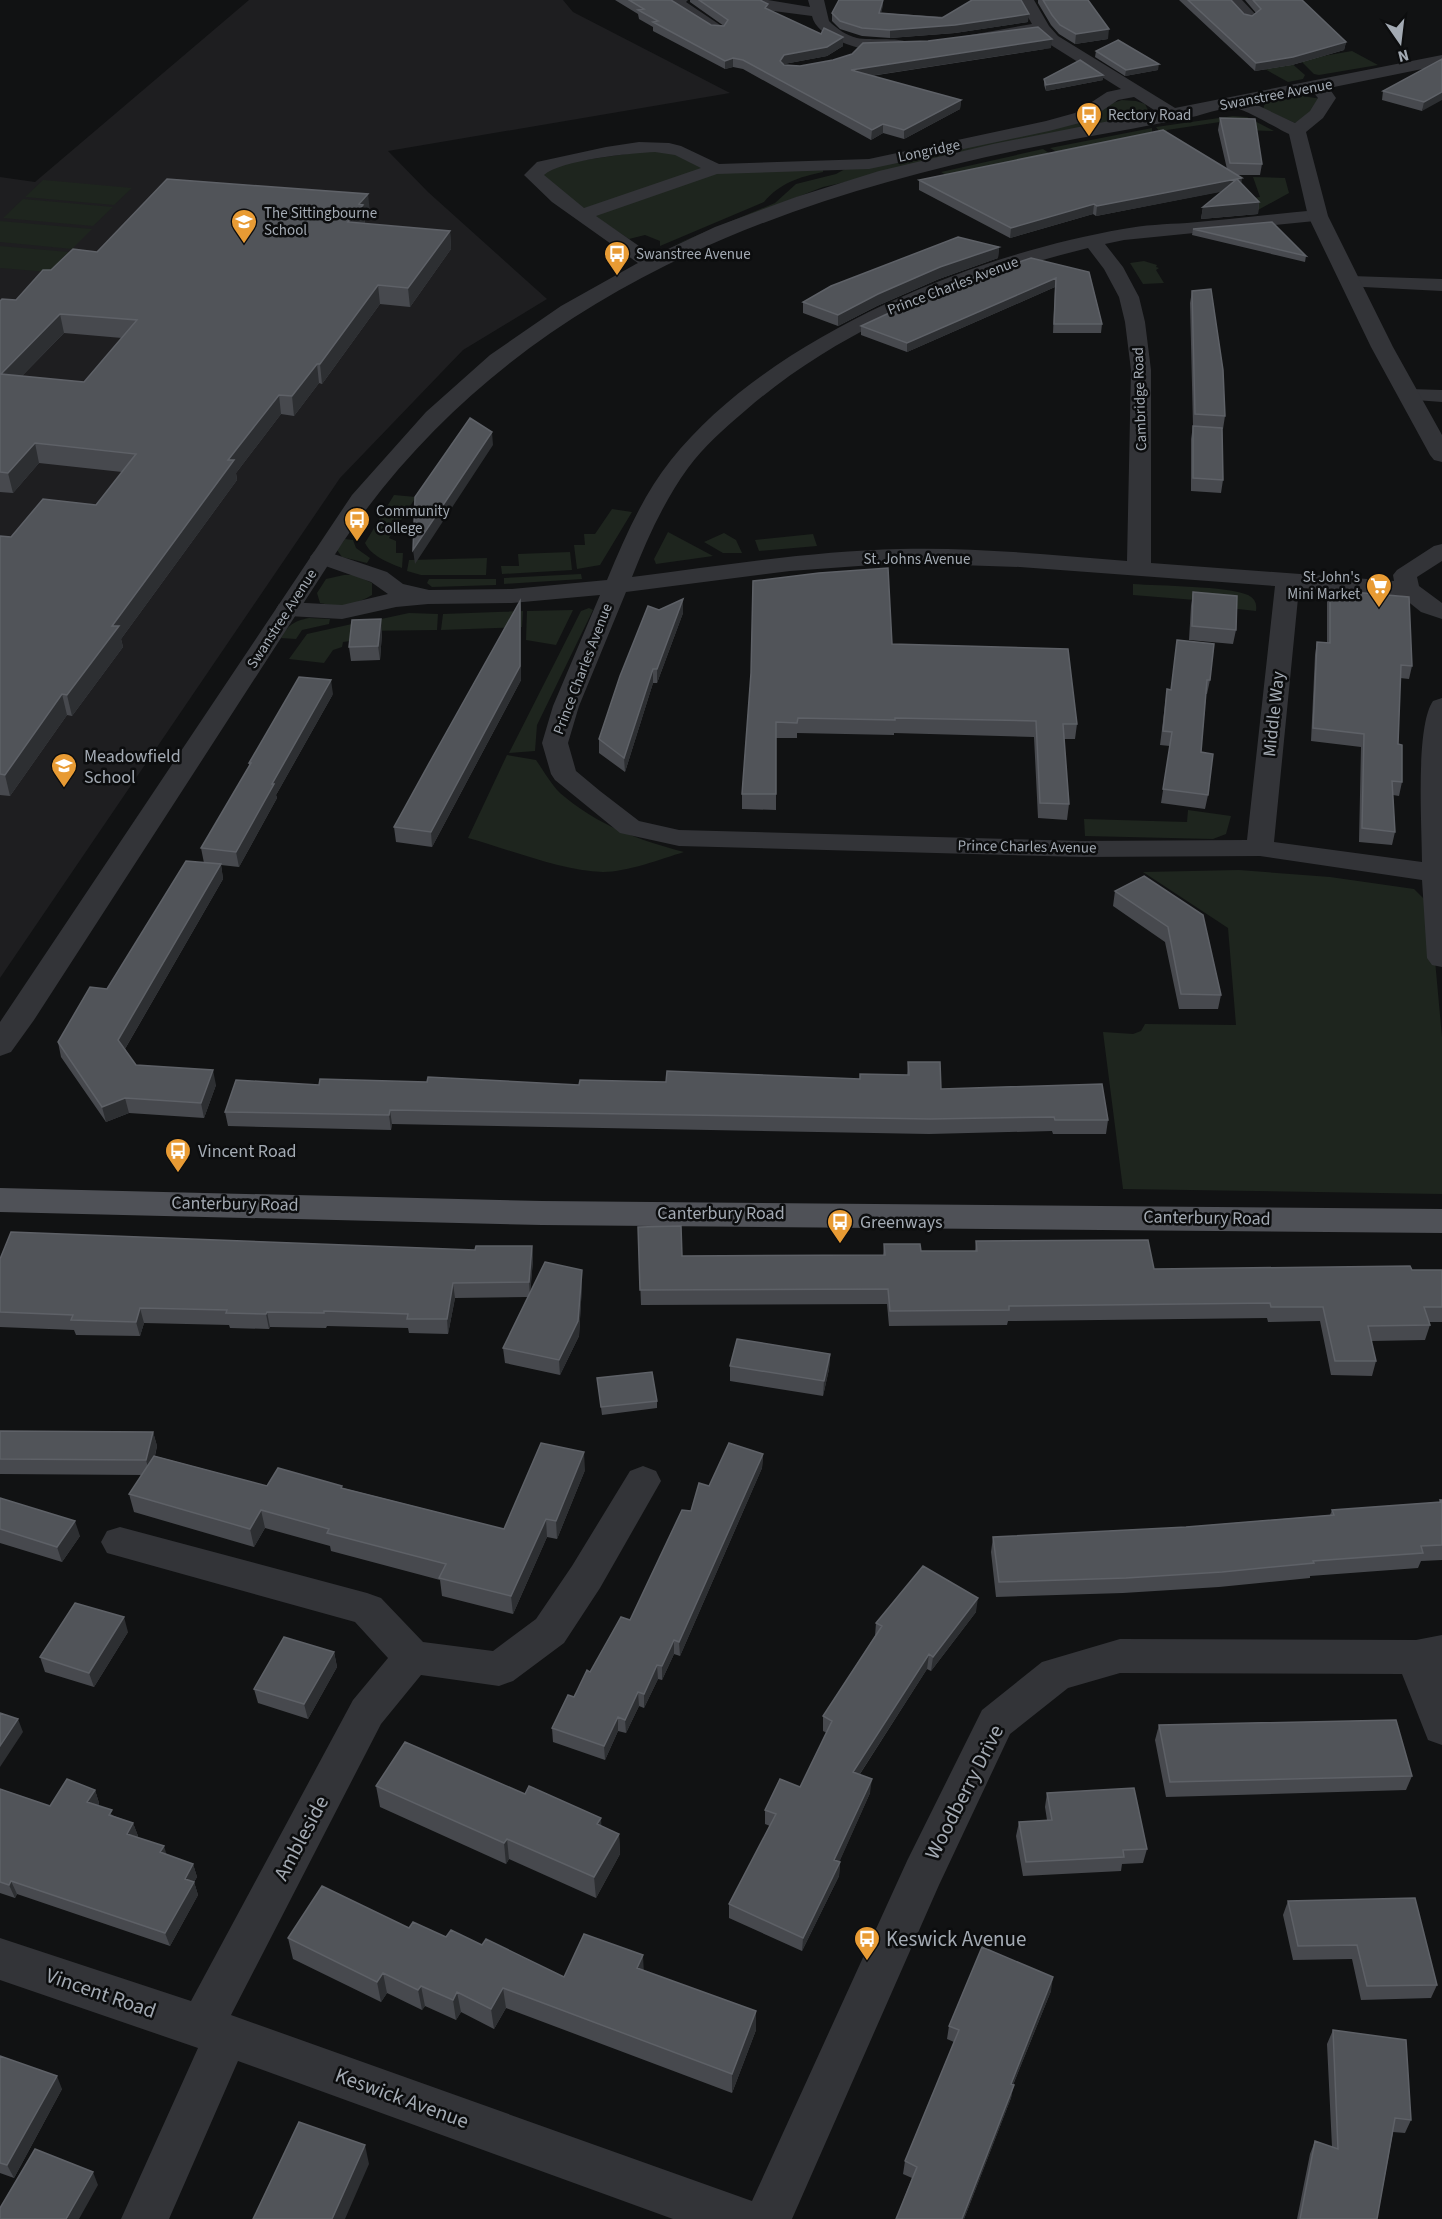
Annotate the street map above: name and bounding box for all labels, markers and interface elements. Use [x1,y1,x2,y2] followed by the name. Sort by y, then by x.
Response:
[1370,12,1430,72] north arrow
[1396,44,1411,68] text: N
[1218,74,1334,116] street label: Swanstree Avenue
[1074,100,1104,138] bus stop icon: Rectory Road
[1108,105,1191,126] place label: Rectory Road
[896,134,962,168] street label: Longridge
[264,203,377,241] place label: The Sittingbourne School
[229,207,259,245] school or university icon: The Sittingbourne School
[602,239,632,277] bus stop icon: Swanstree Avenue
[636,244,751,265] place label: Swanstree Avenue
[884,251,1022,321] street label: Prince Charles Avenue
[1128,347,1152,451] street label: Cambridge Road
[376,501,450,539] place label: Community College
[342,505,372,543] bus stop icon: Community College
[864,549,970,570] street label: St. Johns Avenue
[242,565,322,673] street label: Swanstree Avenue
[1287,567,1360,605] place label: St John's Mini Market
[1364,571,1394,609] supermarket icon: St John's Mini Market
[548,600,618,738] street label: Prince Charles Avenue
[1257,669,1291,758] street label: Middle Way
[84,744,181,790] place label: Meadowfield School
[49,751,79,789] school or university icon: Meadowfield School
[957,835,1097,859] street label: Prince Charles Avenue
[163,1136,193,1174] bus stop icon: Vincent Road
[198,1139,296,1164] place label: Vincent Road
[171,1190,299,1218] street label: Canterbury Road
[657,1201,785,1226] street label: Canterbury Road
[1143,1204,1271,1232] street label: Canterbury Road
[825,1207,855,1245] bus stop icon: Greenways
[860,1210,943,1235] place label: Greenways
[917,1719,1011,1865] street label: Woodberry Drive
[266,1790,336,1886] street label: Ambleside
[852,1924,882,1962] bus stop icon: Keswick Avenue
[886,1924,1026,1954] place label: Keswick Avenue
[42,1960,160,2026] street label: Vincent Road
[331,2060,473,2136] street label: Keswick Avenue

